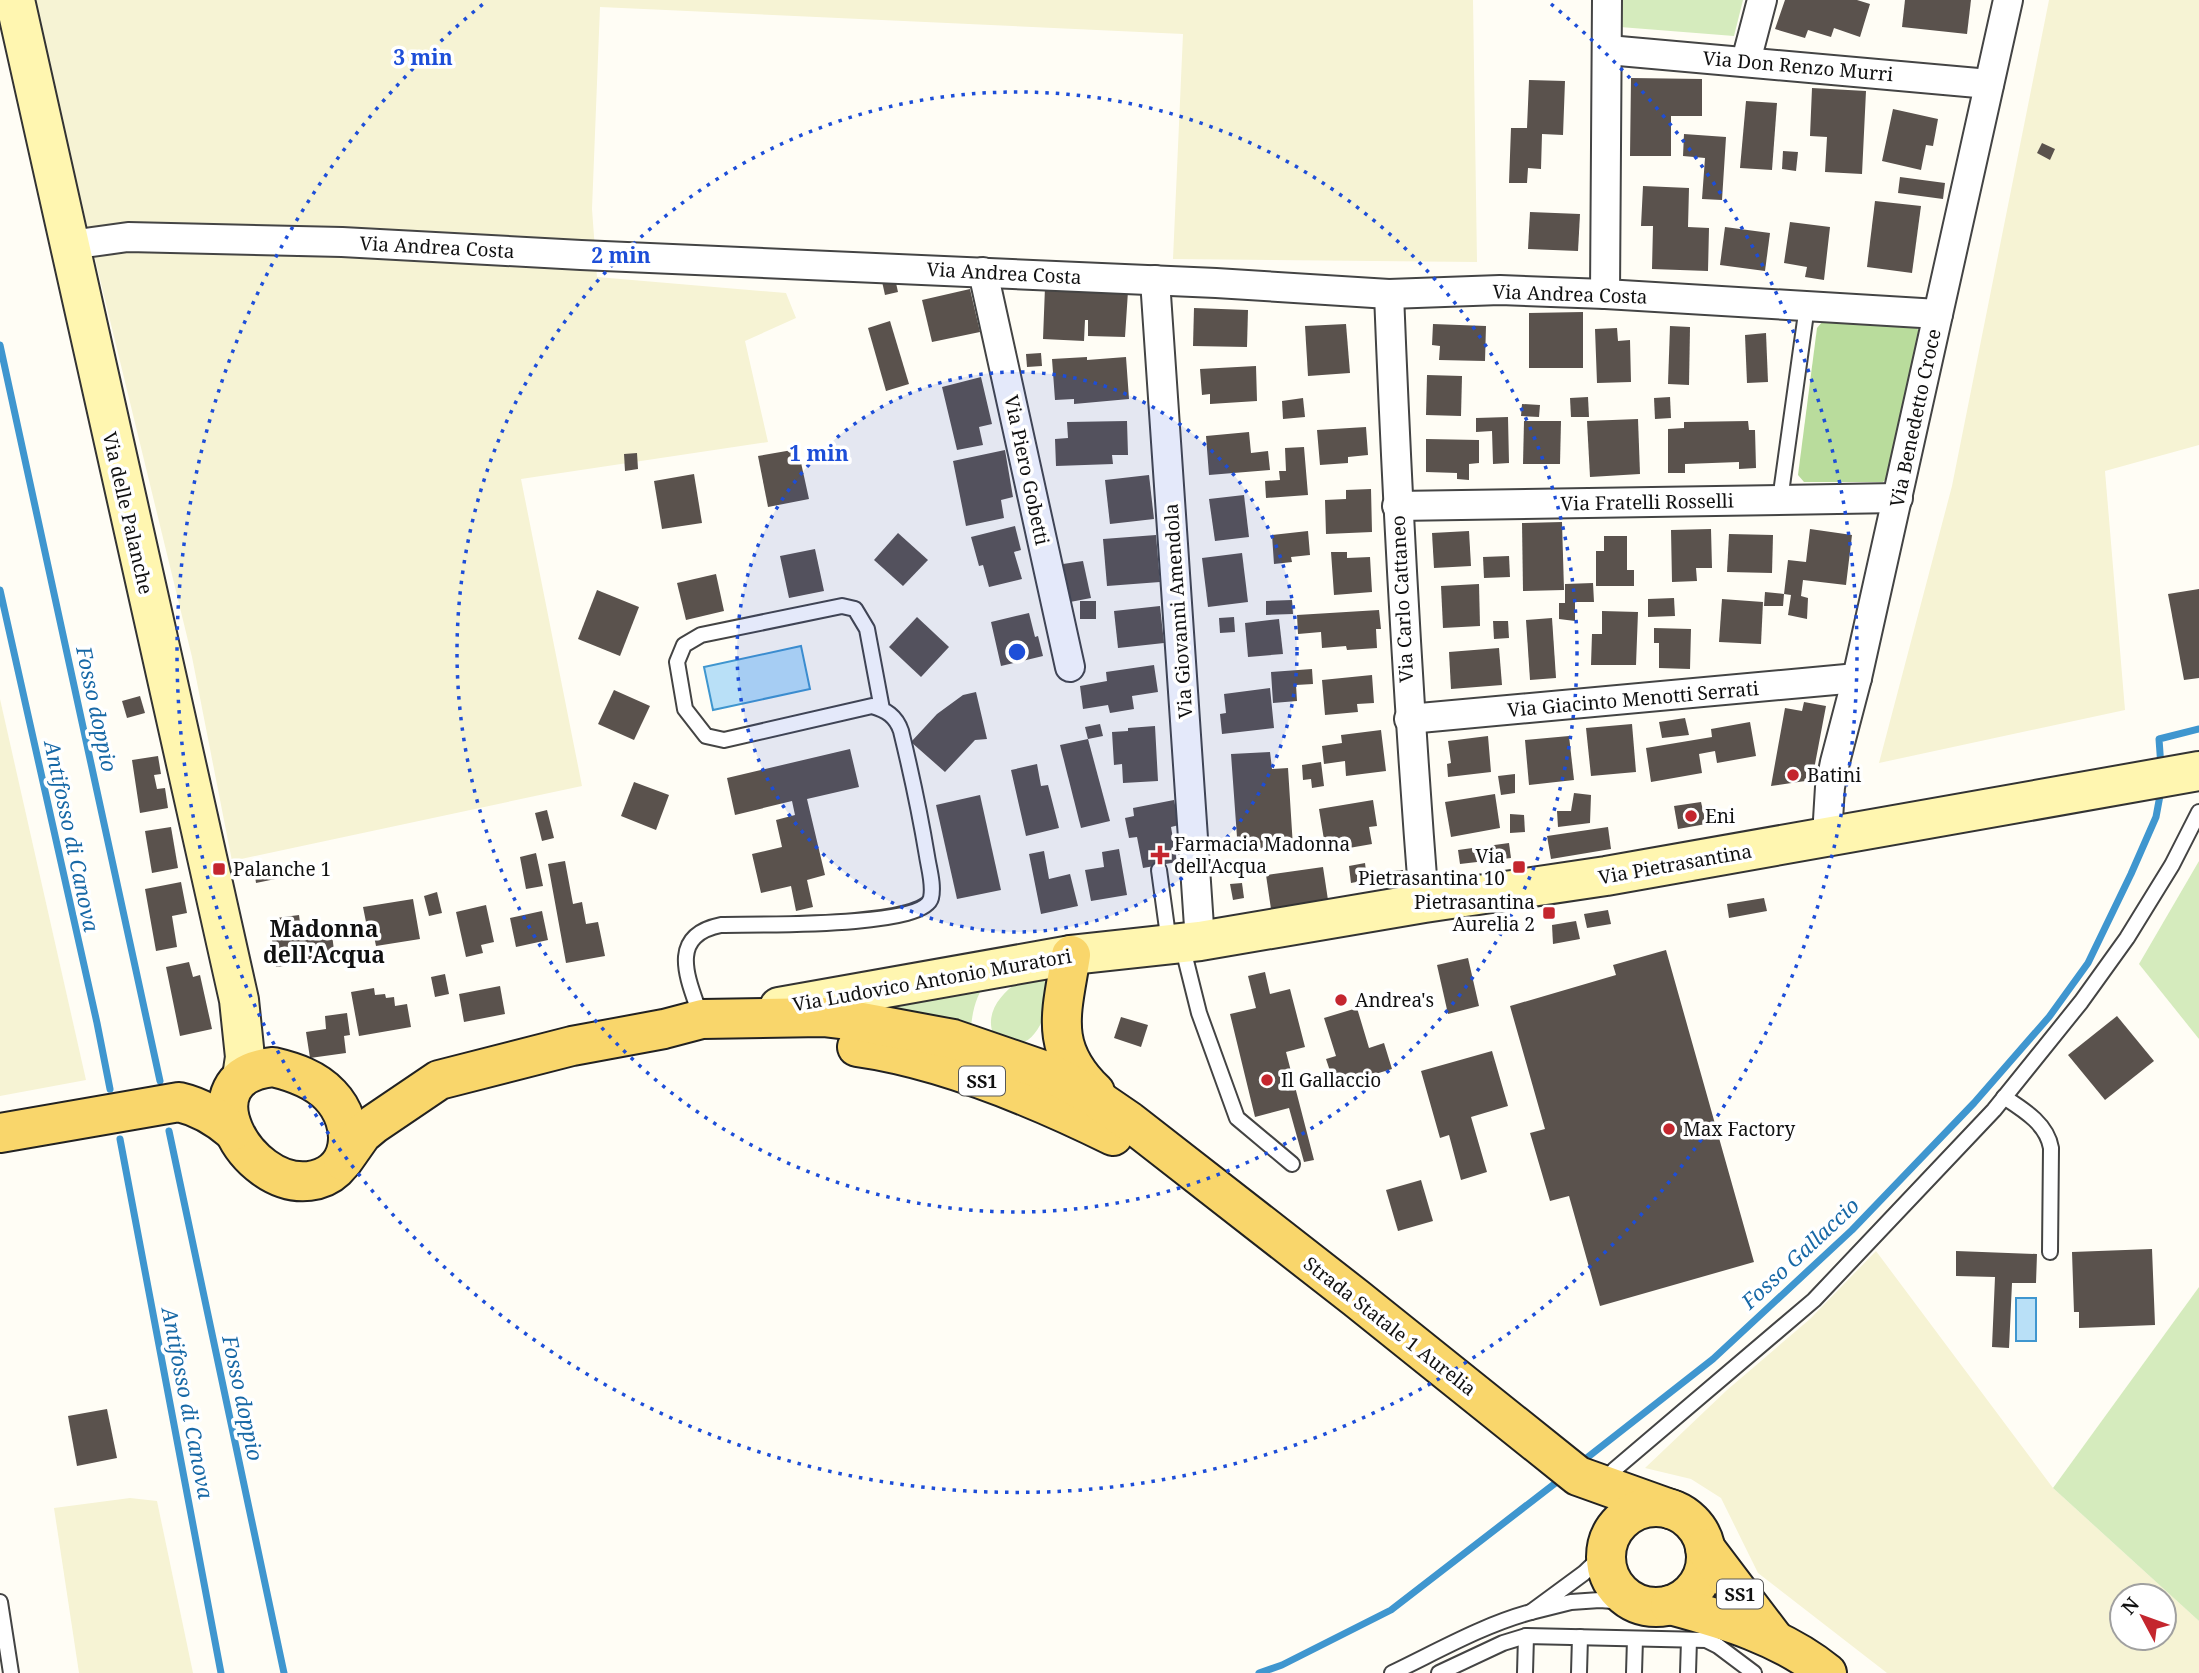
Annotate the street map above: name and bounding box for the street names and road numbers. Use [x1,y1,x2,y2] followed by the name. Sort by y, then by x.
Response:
[1702,45,1894,87] street label: Via Don Renzo Murri
[359,230,515,264] street label: Via Andrea Costa
[926,256,1082,290] street label: Via Andrea Costa
[1492,278,1648,310] street label: Via Andrea Costa
[1883,326,1947,510] street label: Via Benedetto Croce
[998,392,1056,548] street label: Via Piero Gobetti
[97,429,159,597] street label: Via delle Palanche
[1560,487,1734,517] street label: Via Fratelli Rosselli
[1158,503,1198,719] street label: Via Giovanni Amendola
[1385,515,1419,683] street label: Via Carlo Cattaneo
[1506,675,1760,723] street label: Via Giacinto Menotti Serrati
[1596,838,1754,890] street label: Via Pietrasantina
[790,943,1074,1017] street label: Via Ludovico Antonio Muratori
[959,1066,1005,1096] road number: SS1
[1298,1250,1482,1402] street label: Strada Statale 1 Aurelia
[1717,1580,1763,1609] road number: SS1

